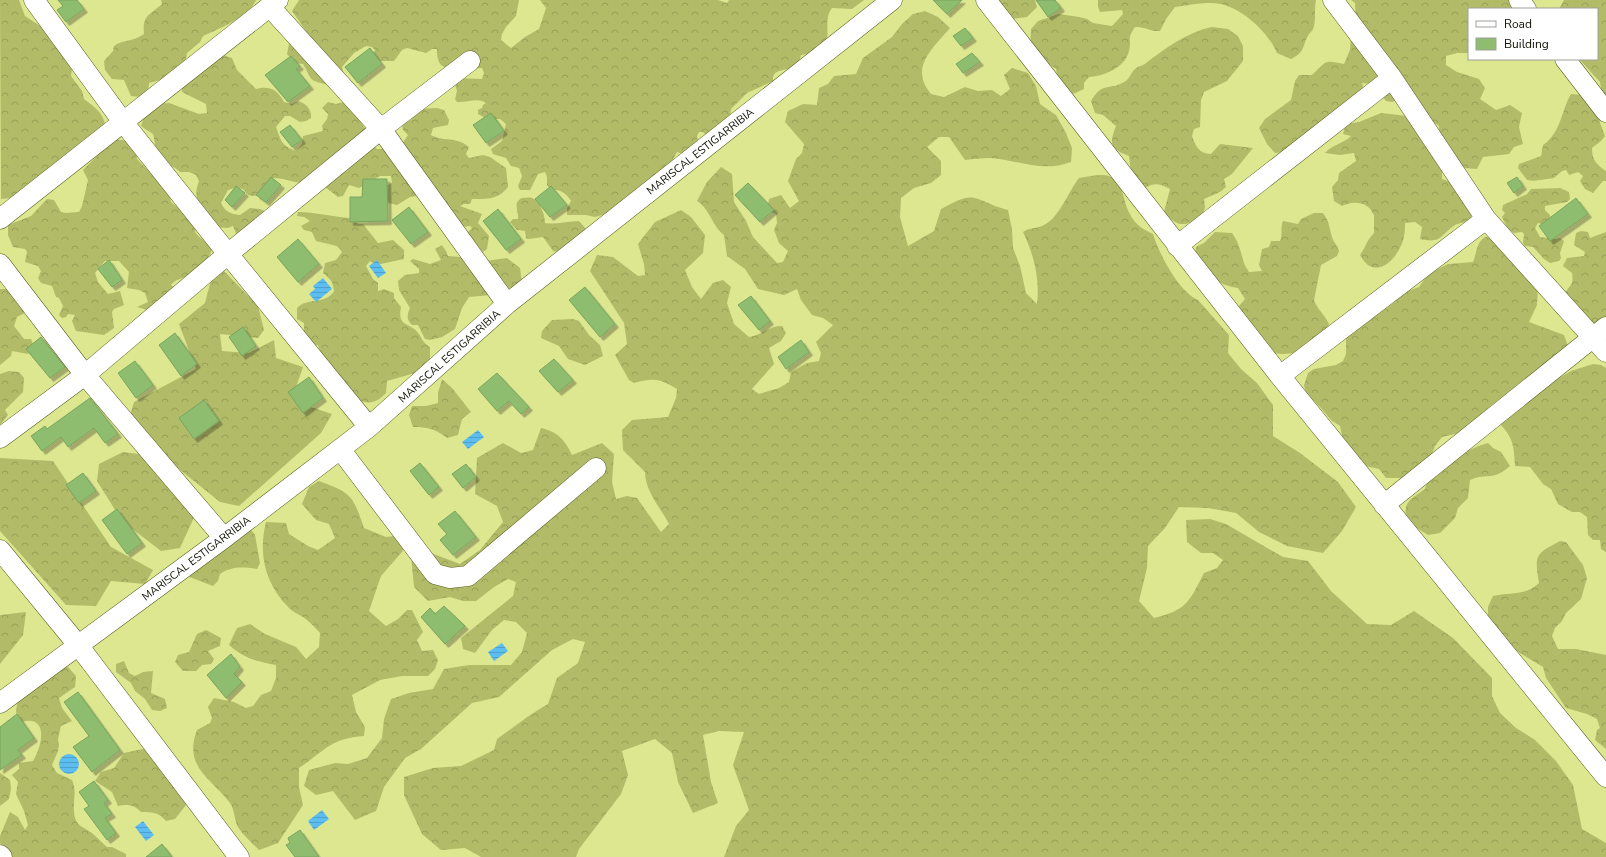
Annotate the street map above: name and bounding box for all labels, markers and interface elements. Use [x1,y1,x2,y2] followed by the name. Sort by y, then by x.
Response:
[1468,8,1598,60] legend
[1504,16,1532,32] text: Road
[1504,36,1549,52] text: Building
[643,105,757,198] street label: MARISCAL ESTIGARRIBIA
[395,306,504,406] street label: MARISCAL ESTIGARRIBIA
[139,513,254,604] street label: MARISCAL ESTIGARRIBIA

